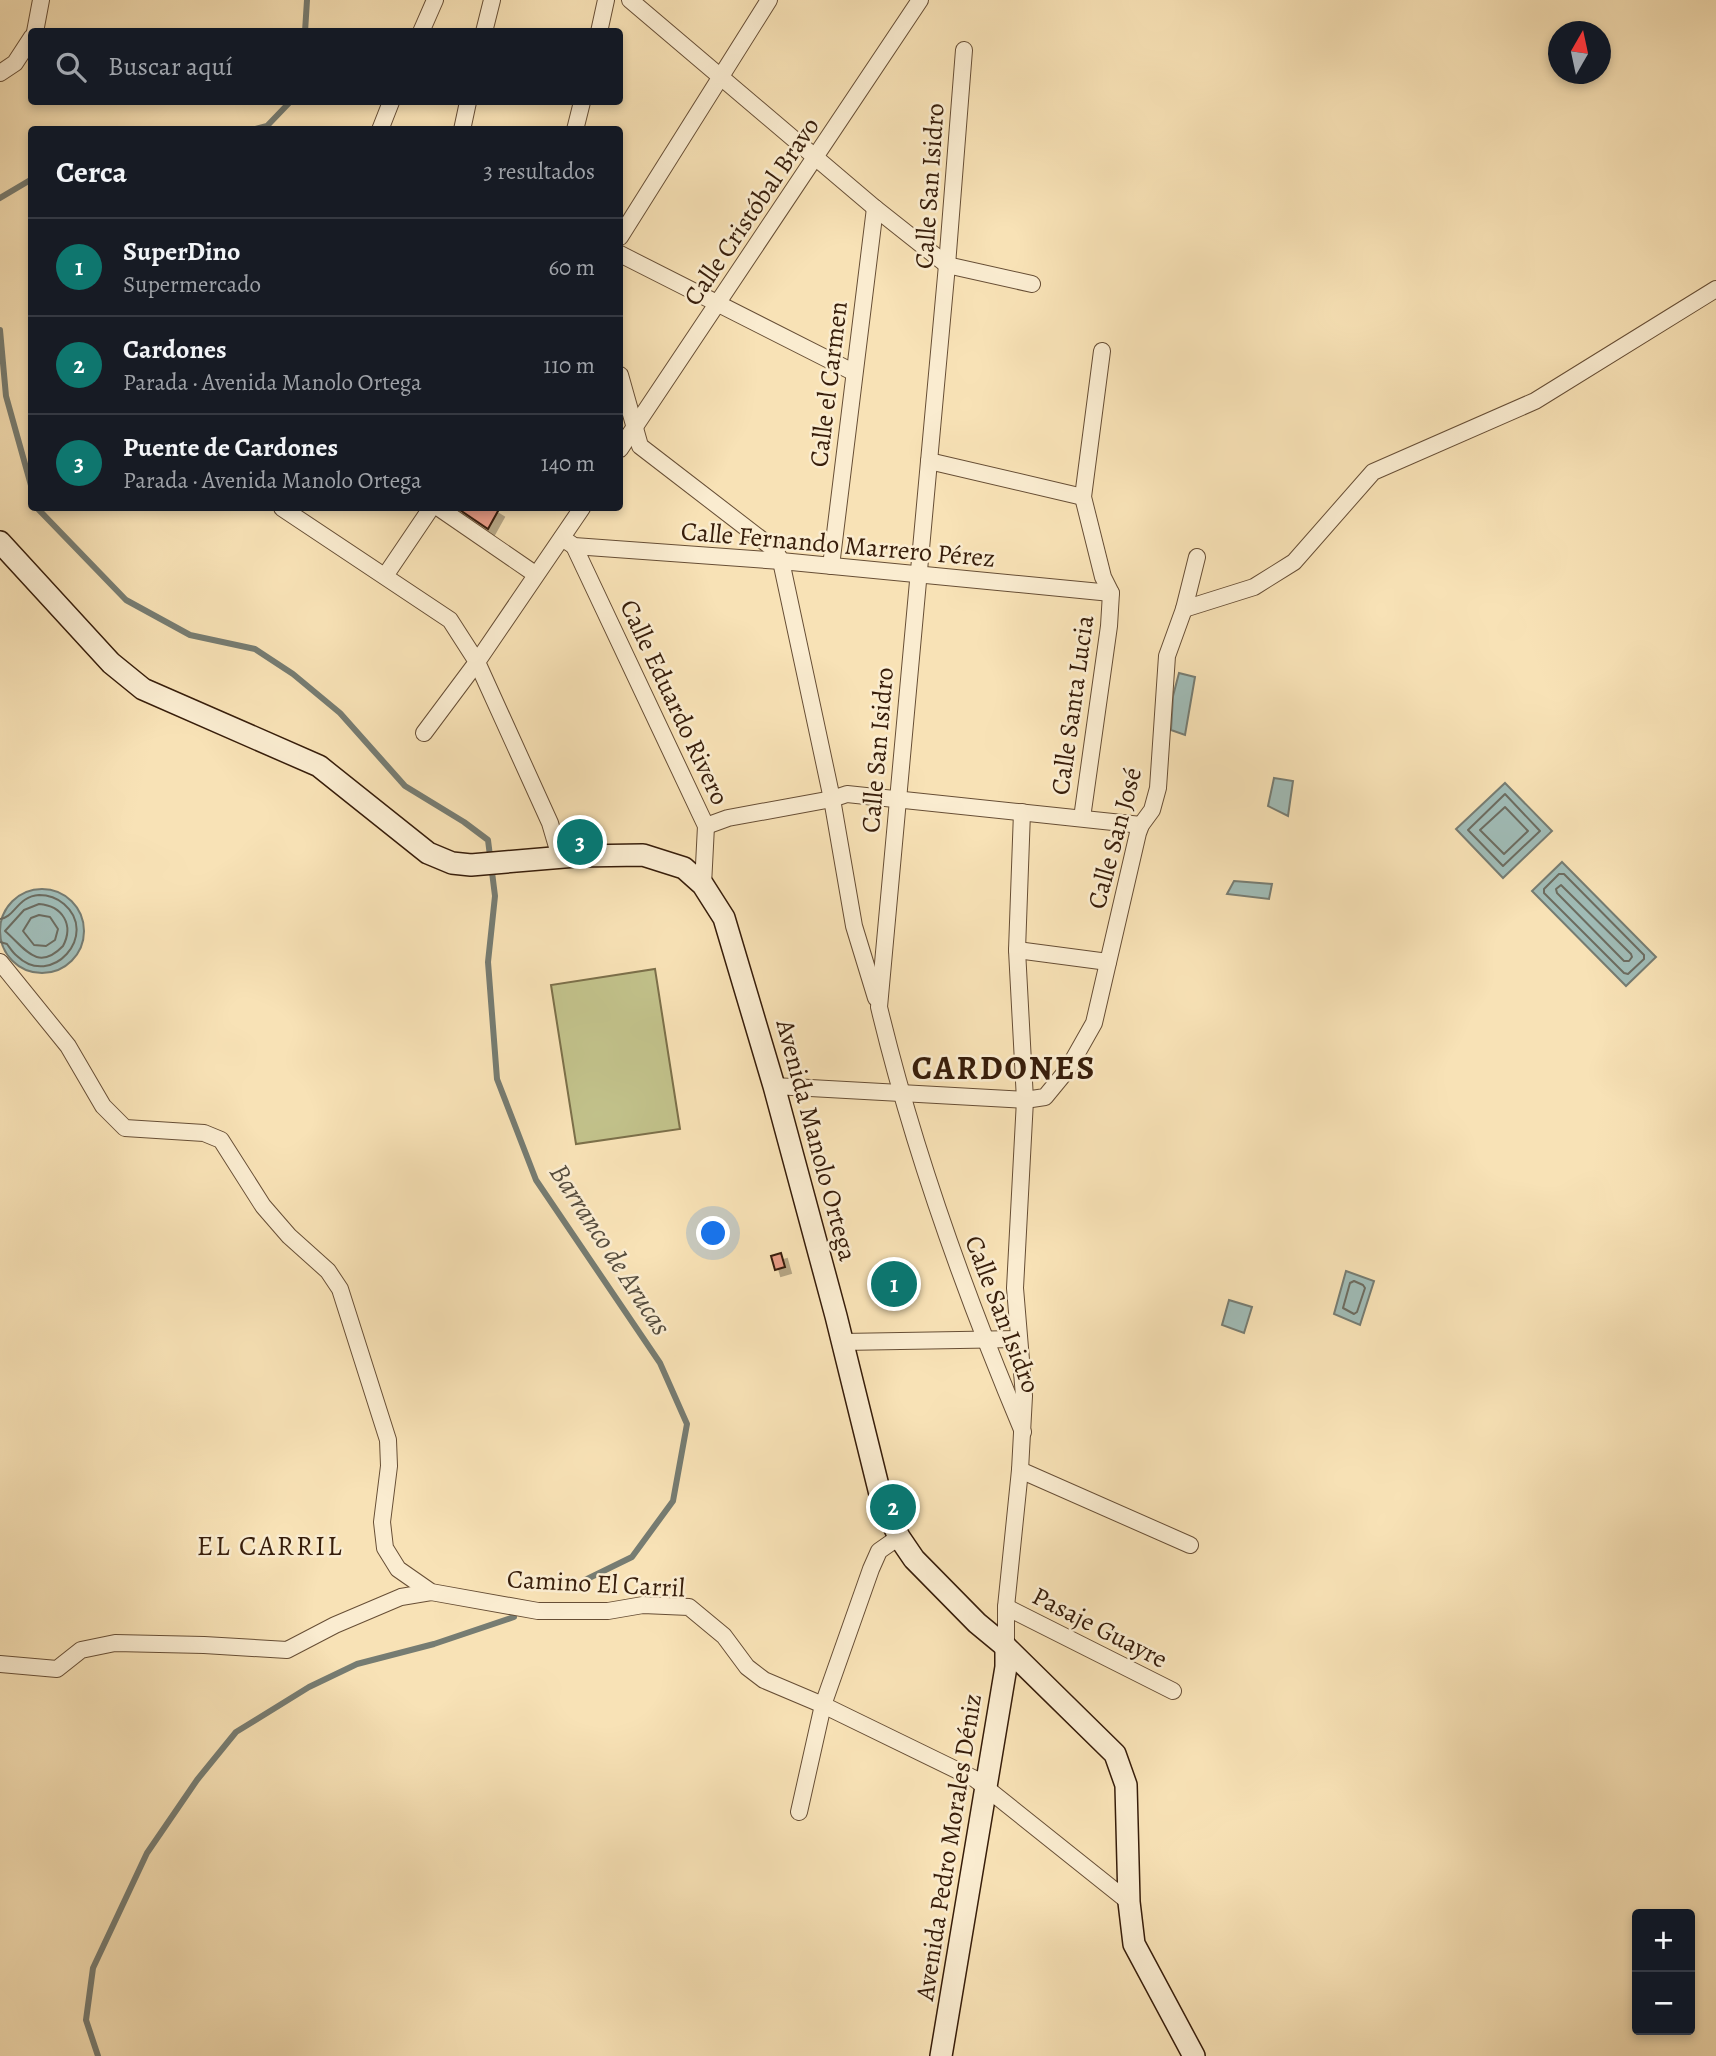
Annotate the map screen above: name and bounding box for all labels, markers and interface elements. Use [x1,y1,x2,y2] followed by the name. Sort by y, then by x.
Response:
[1548,21,1611,84] north arrow
[28,28,623,105] search box
[52,48,90,86] icon: search
[108,49,233,84] text: Buscar aquí
[906,102,953,270] street label: Calle San Isidro
[675,110,828,312] street label: Calle Cristóbal Bravo
[56,152,127,192] text: Cerca
[483,156,595,187] text: 3 resultados
[123,234,241,269] text: SuperDino
[75,252,83,283] text: 1
[548,252,595,283] text: 60 m
[123,269,261,300] text: Supermercado
[801,299,856,469] street label: Calle el Carmen
[123,332,227,367] text: Cardones
[73,350,85,381] text: 2
[543,350,595,381] text: 110 m
[123,367,422,398] text: Parada · Avenida Manolo Ortega
[123,430,338,465] text: Puente de Cardones
[74,448,84,479] text: 3
[541,448,595,479] text: 140 m
[123,465,422,496] text: Parada · Avenida Manolo Ortega
[679,513,997,576] street label: Calle Fernando Marrero Pérez
[612,594,738,811] street label: Calle Eduardo Rivero
[1043,613,1102,797] street label: Calle Santa Lucia
[853,666,902,834] street label: Calle San Isidro
[1079,763,1150,913] street label: Calle San José
[557,816,603,868] pin: 3
[767,1015,866,1265] street label: Avenida Manolo Ortega
[912,1045,1096,1090] district label: CARDONES
[540,1156,680,1343] water label: Barranco de Arucas
[696,1216,730,1250] your location
[956,1230,1049,1398] street label: Calle San Isidro
[871,1258,917,1310] pin: 1
[870,1481,916,1533] pin: 2
[197,1527,343,1565] district label: EL CARRIL
[506,1561,686,1606] street label: Camino El Carril
[1026,1578,1173,1676] street label: Pasaje Guayre
[907,1691,990,2004] street label: Avenida Pedro Morales Déniz
[1632,1909,1695,2035] map controls
[1632,1909,1695,1972] button: +
[1632,1972,1695,2035] button: −

